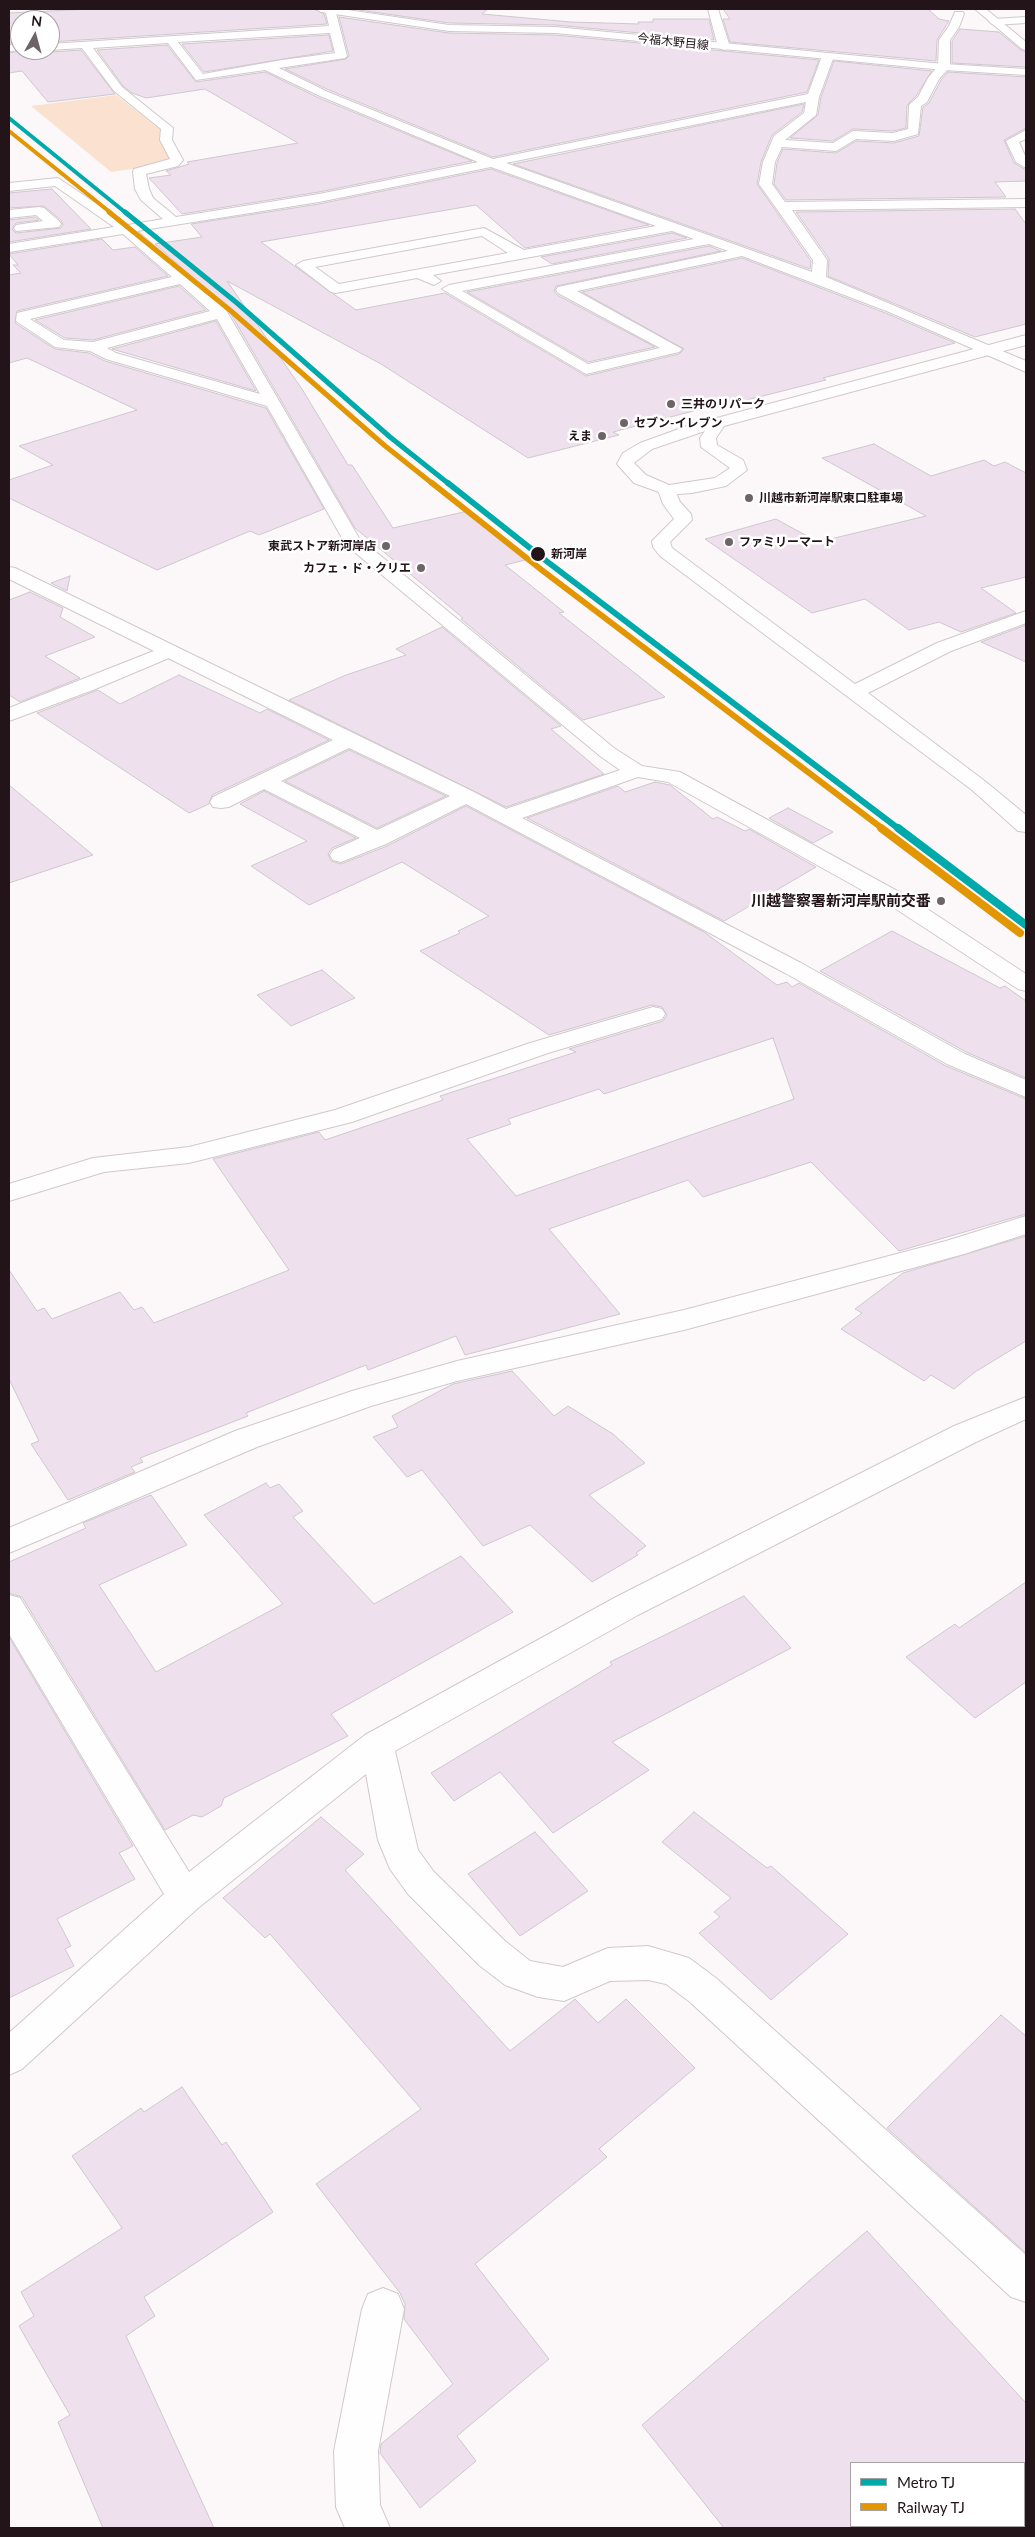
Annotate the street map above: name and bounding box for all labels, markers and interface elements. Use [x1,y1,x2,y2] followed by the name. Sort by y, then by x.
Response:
[10,10,60,60] north arrow
[30,12,43,30] text: N
[636,31,710,53] street label: 今福木野目線
[681,397,765,411] place label: 三井のリパーク
[665,398,677,410] marker: 三井のリパーク
[634,416,722,430] place label: セブン-イレブン
[618,417,630,429] marker: セブン-イレブン
[568,429,592,443] place label: えま
[596,430,608,442] marker: えま
[759,491,903,505] place label: 川越市新河岸駅東口駐車場
[743,492,755,504] marker: 川越市新河岸駅東口駐車場
[739,535,835,549] place label: ファミリーマート
[723,536,735,548] marker: ファミリーマート
[268,539,376,553] place label: 東武ストア新河岸店
[380,540,392,552] marker: 東武ストア新河岸店
[529,545,547,563] marker: 新河岸
[551,547,587,561] place label: 新河岸
[303,561,411,575] place label: カフェ・ド・クリエ
[415,562,427,574] marker: カフェ・ド・クリエ
[751,892,931,910] place label: 川越警察署新河岸駅前交番
[935,895,947,907] marker: 川越警察署新河岸駅前交番
[850,2462,1025,2527] legend
[897,2473,955,2491] text: Metro TJ
[897,2498,965,2516] text: Railway TJ

